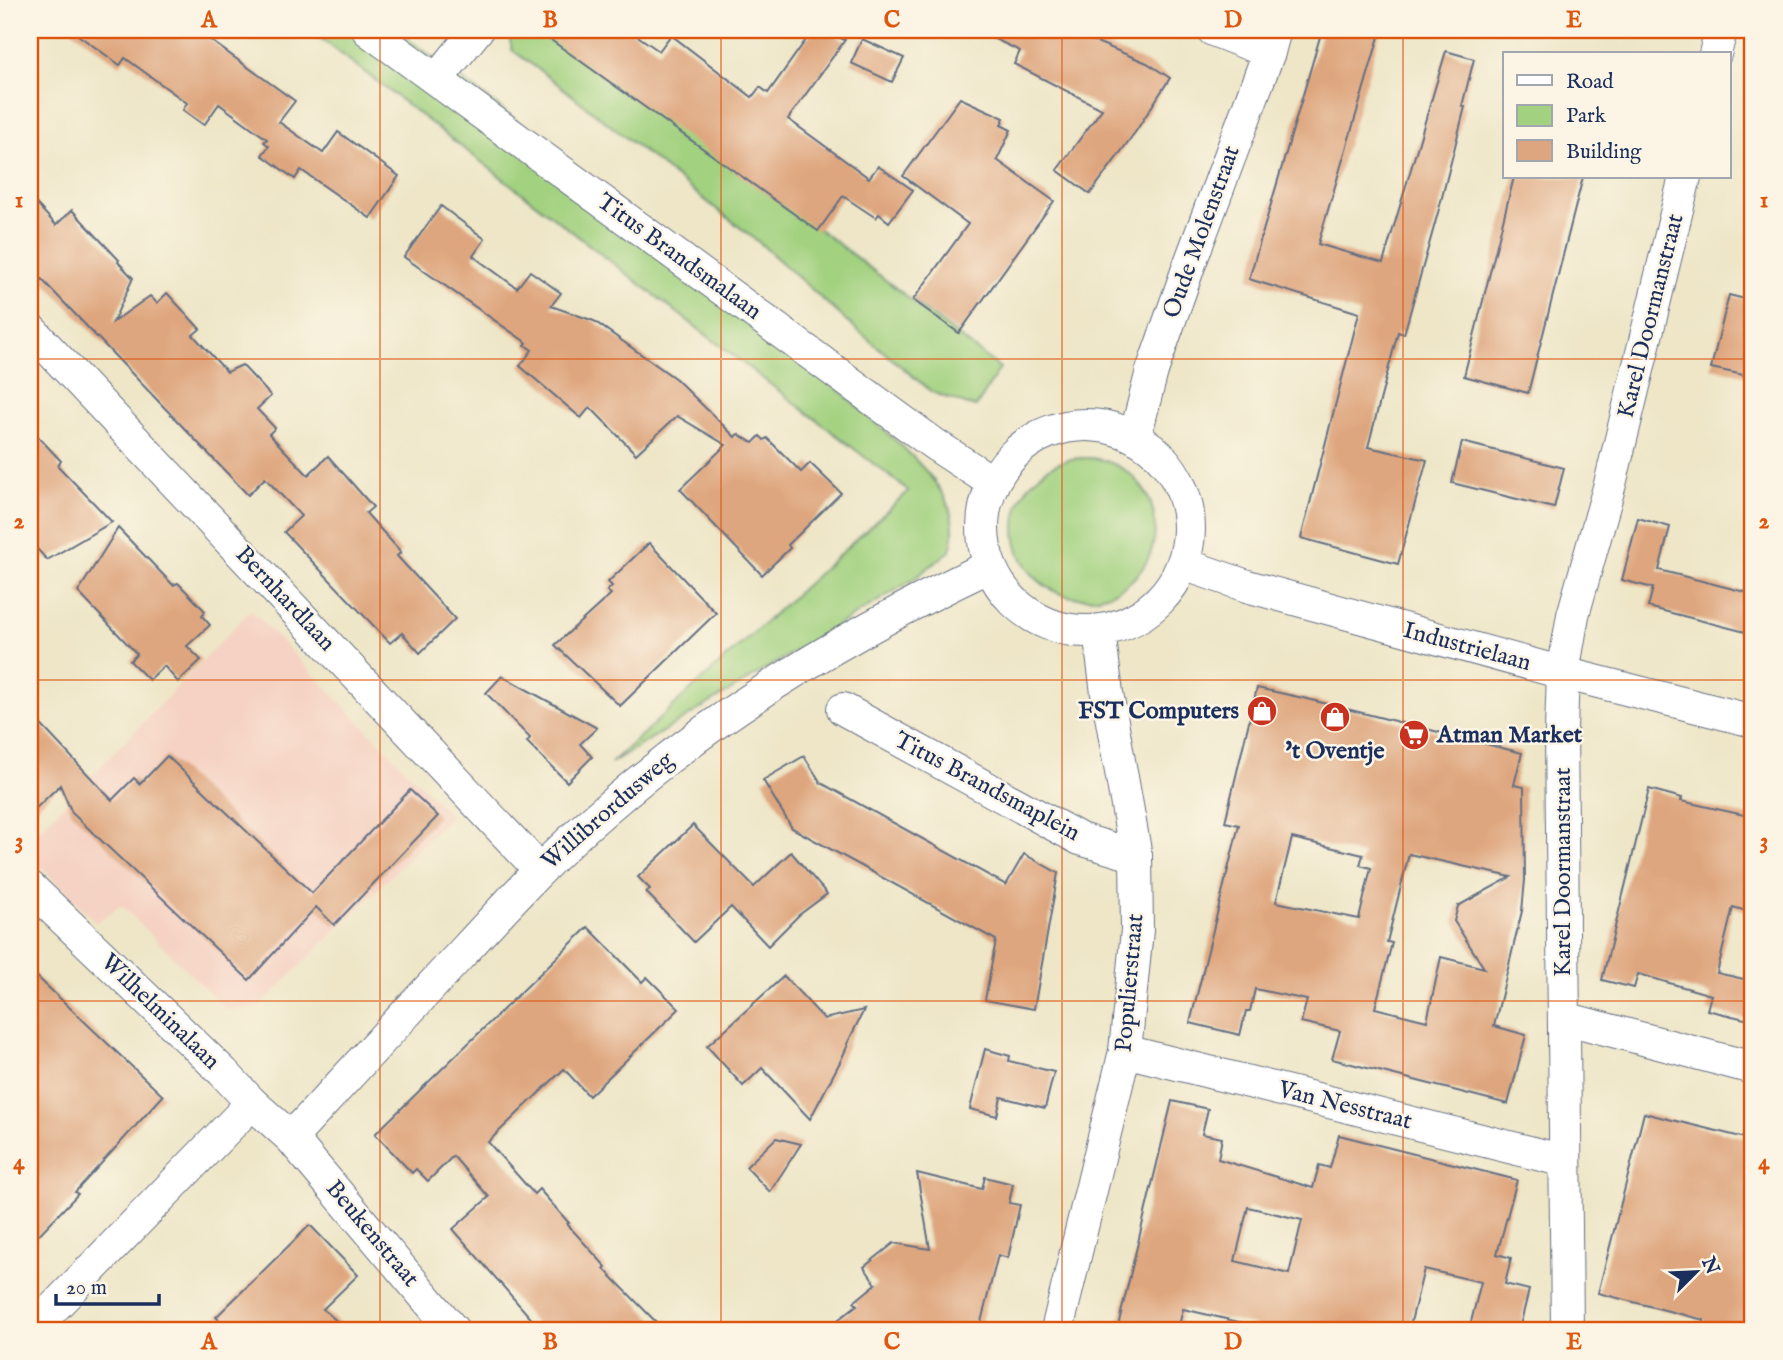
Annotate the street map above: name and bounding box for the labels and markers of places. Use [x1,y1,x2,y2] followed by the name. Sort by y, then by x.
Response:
[1245,694,1279,728] shop icon: FST Computers
[1078,696,1240,727] place label: FST Computers
[1318,700,1352,734] shop icon: 't Oventje
[1397,718,1431,752] supermarket icon: Atman Market
[1436,720,1583,751] place label: Atman Market
[1285,736,1385,767] place label: 't Oventje

